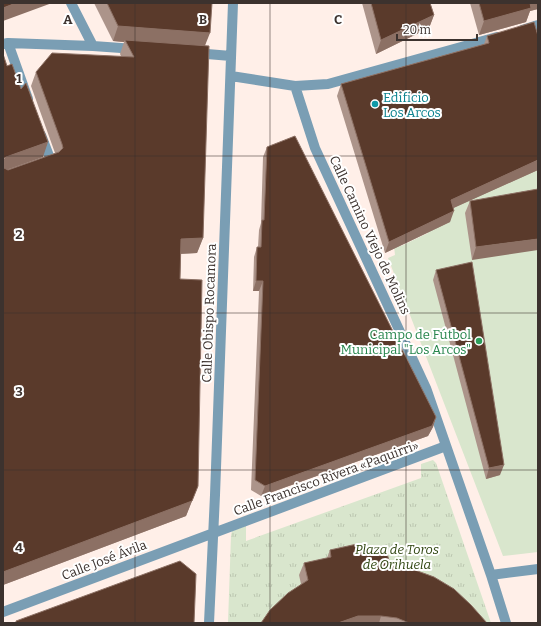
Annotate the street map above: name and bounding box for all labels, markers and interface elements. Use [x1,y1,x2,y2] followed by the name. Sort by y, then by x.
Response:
[63,12,73,27] text: A
[199,12,207,27] text: B
[334,12,342,27] text: C
[397,16,477,42] scale bar
[403,23,432,37] text: 20 m
[16,71,22,86] text: 1
[383,90,441,120] place label: Edificio Los Arcos
[370,99,380,109] marker: Edificio Los Arcos
[327,153,413,317] street label: Calle Camino Viejo de Molins
[15,227,23,242] text: 2
[199,243,219,383] street label: Calle Obispo Rocamora
[340,327,471,357] place label: Campo de Fútbol Municipal "Los Arcos"
[474,336,484,346] marker: Campo de Fútbol Municipal "Los Arcos"
[15,384,23,399] text: 3
[231,437,421,519] street label: Calle Francisco Rivera «Paquirri»
[59,537,149,583] street label: Calle José Ávila
[15,540,23,555] text: 4
[355,542,439,572] park label: Plaza de Toros de Orihuela

